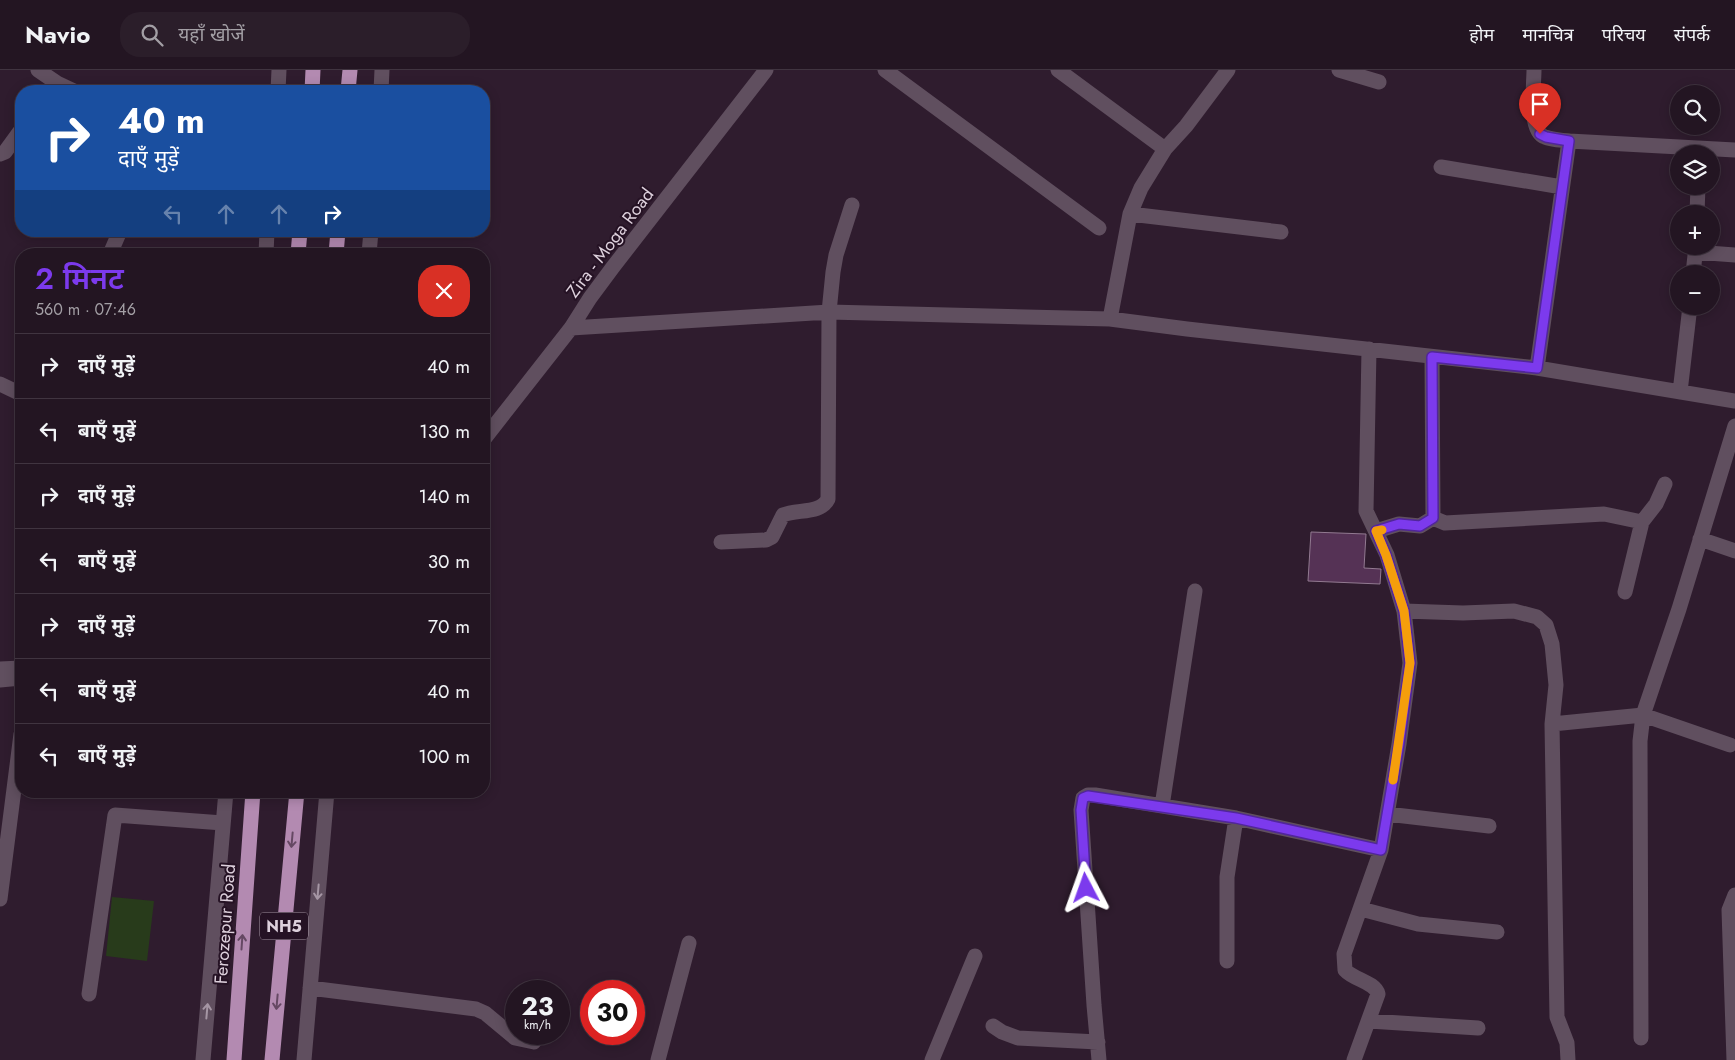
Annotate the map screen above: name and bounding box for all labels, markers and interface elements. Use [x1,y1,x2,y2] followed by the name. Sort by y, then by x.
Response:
[120,12,470,57] search box
[25,17,90,52] text: Navio
[138,21,166,49] icon: search
[178,21,245,48] text: यहाँ खोजें
[1469,22,1494,48] text: होम
[1522,22,1574,48] text: मानचित्र
[1602,22,1646,48] text: परिचय
[1674,22,1710,48] text: संपर्क
[1519,83,1561,134] pin
[1670,85,1720,315] map controls
[1670,85,1720,135] button: search
[1526,90,1554,118] icon: arrive
[118,96,205,146] text: 40 m
[35,105,100,170] icon: right
[118,142,179,174] text: दाएँ मुड़ें
[1670,145,1720,195] button: layers
[560,183,660,303] street label: Zira - Moga Road
[159,200,187,228] icon: left
[212,200,240,228] icon: ahead
[265,200,293,228] icon: ahead
[318,200,346,228] icon: right
[1670,205,1720,255] button: +
[35,257,124,300] text: 2 मिनट
[418,265,470,317] button: close
[1670,265,1720,315] button: −
[35,298,136,321] text: 560 m · 07:46
[35,352,63,380] icon: right
[78,352,135,379] text: दाएँ मुड़ें
[427,353,470,380] text: 40 m
[35,417,63,445] icon: left
[78,417,136,444] text: बाएँ मुड़ें
[419,418,470,445] text: 130 m
[35,482,63,510] icon: right
[78,482,135,509] text: दाएँ मुड़ें
[418,483,470,510] text: 140 m
[35,547,63,575] icon: left
[78,547,136,574] text: बाएँ मुड़ें
[428,548,470,575] text: 30 m
[35,612,63,640] icon: right
[78,612,135,639] text: दाएँ मुड़ें
[428,613,470,640] text: 70 m
[35,677,63,705] icon: left
[78,677,136,704] text: बाएँ मुड़ें
[427,678,470,705] text: 40 m
[35,742,63,770] icon: left
[78,742,136,769] text: बाएँ मुड़ें
[418,743,470,770] text: 100 m
[287,832,297,848] one-way arrow
[1059,861,1111,913] position arrow
[208,863,242,985] street label: Ferozepur Road
[313,884,323,900] one-way arrow
[260,912,308,939] road number: NH5
[238,934,247,950] one-way arrow
[580,980,645,1045] speed limit sign: 30
[522,988,553,1024] text: 23
[273,993,282,1009] one-way arrow
[202,1004,211,1020] one-way arrow
[524,1016,551,1034] text: km/h

